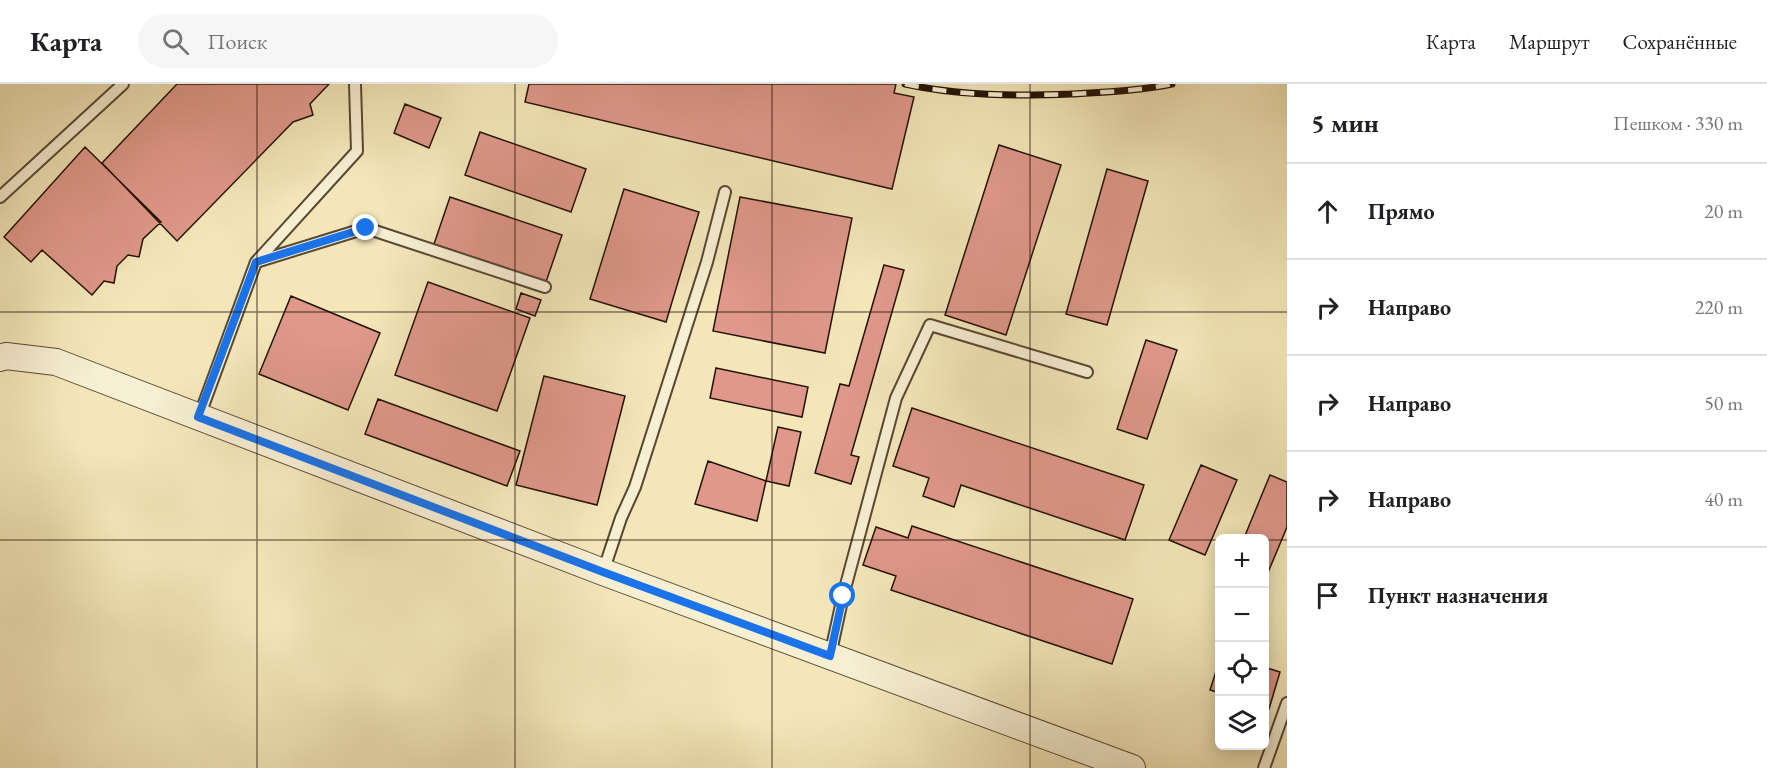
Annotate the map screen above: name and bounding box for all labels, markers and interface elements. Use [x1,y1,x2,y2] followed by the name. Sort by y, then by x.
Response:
[138,14,558,68] search box
[30,23,102,59] text: Карта
[159,25,192,58] icon: search
[207,27,267,56] text: Поиск
[1426,28,1476,55] text: Карта
[1509,28,1590,55] text: Маршрут
[1623,28,1737,55] text: Сохранённые
[1311,106,1379,140] text: 5 мин
[1613,110,1743,136] text: Пешком · 330 m
[1311,195,1344,228] icon: ahead
[1368,197,1435,226] text: Прямо
[1704,198,1743,224] text: 20 m
[352,214,378,240] route end
[1311,291,1344,324] icon: right
[1368,293,1451,322] text: Направо
[1695,294,1743,320] text: 220 m
[1311,387,1344,420] icon: right
[1368,389,1451,418] text: Направо
[1704,390,1743,416] text: 50 m
[1311,483,1344,516] icon: right
[1368,485,1451,514] text: Направо
[1704,486,1743,512] text: 40 m
[1215,534,1269,750] map controls
[1215,534,1269,588] button: +
[1311,579,1344,612] icon: arrive
[1368,581,1548,610] text: Пункт назначения
[829,582,855,608] route start
[1215,588,1269,642] button: −
[1215,642,1269,696] button: locate
[1215,696,1269,750] button: layers

